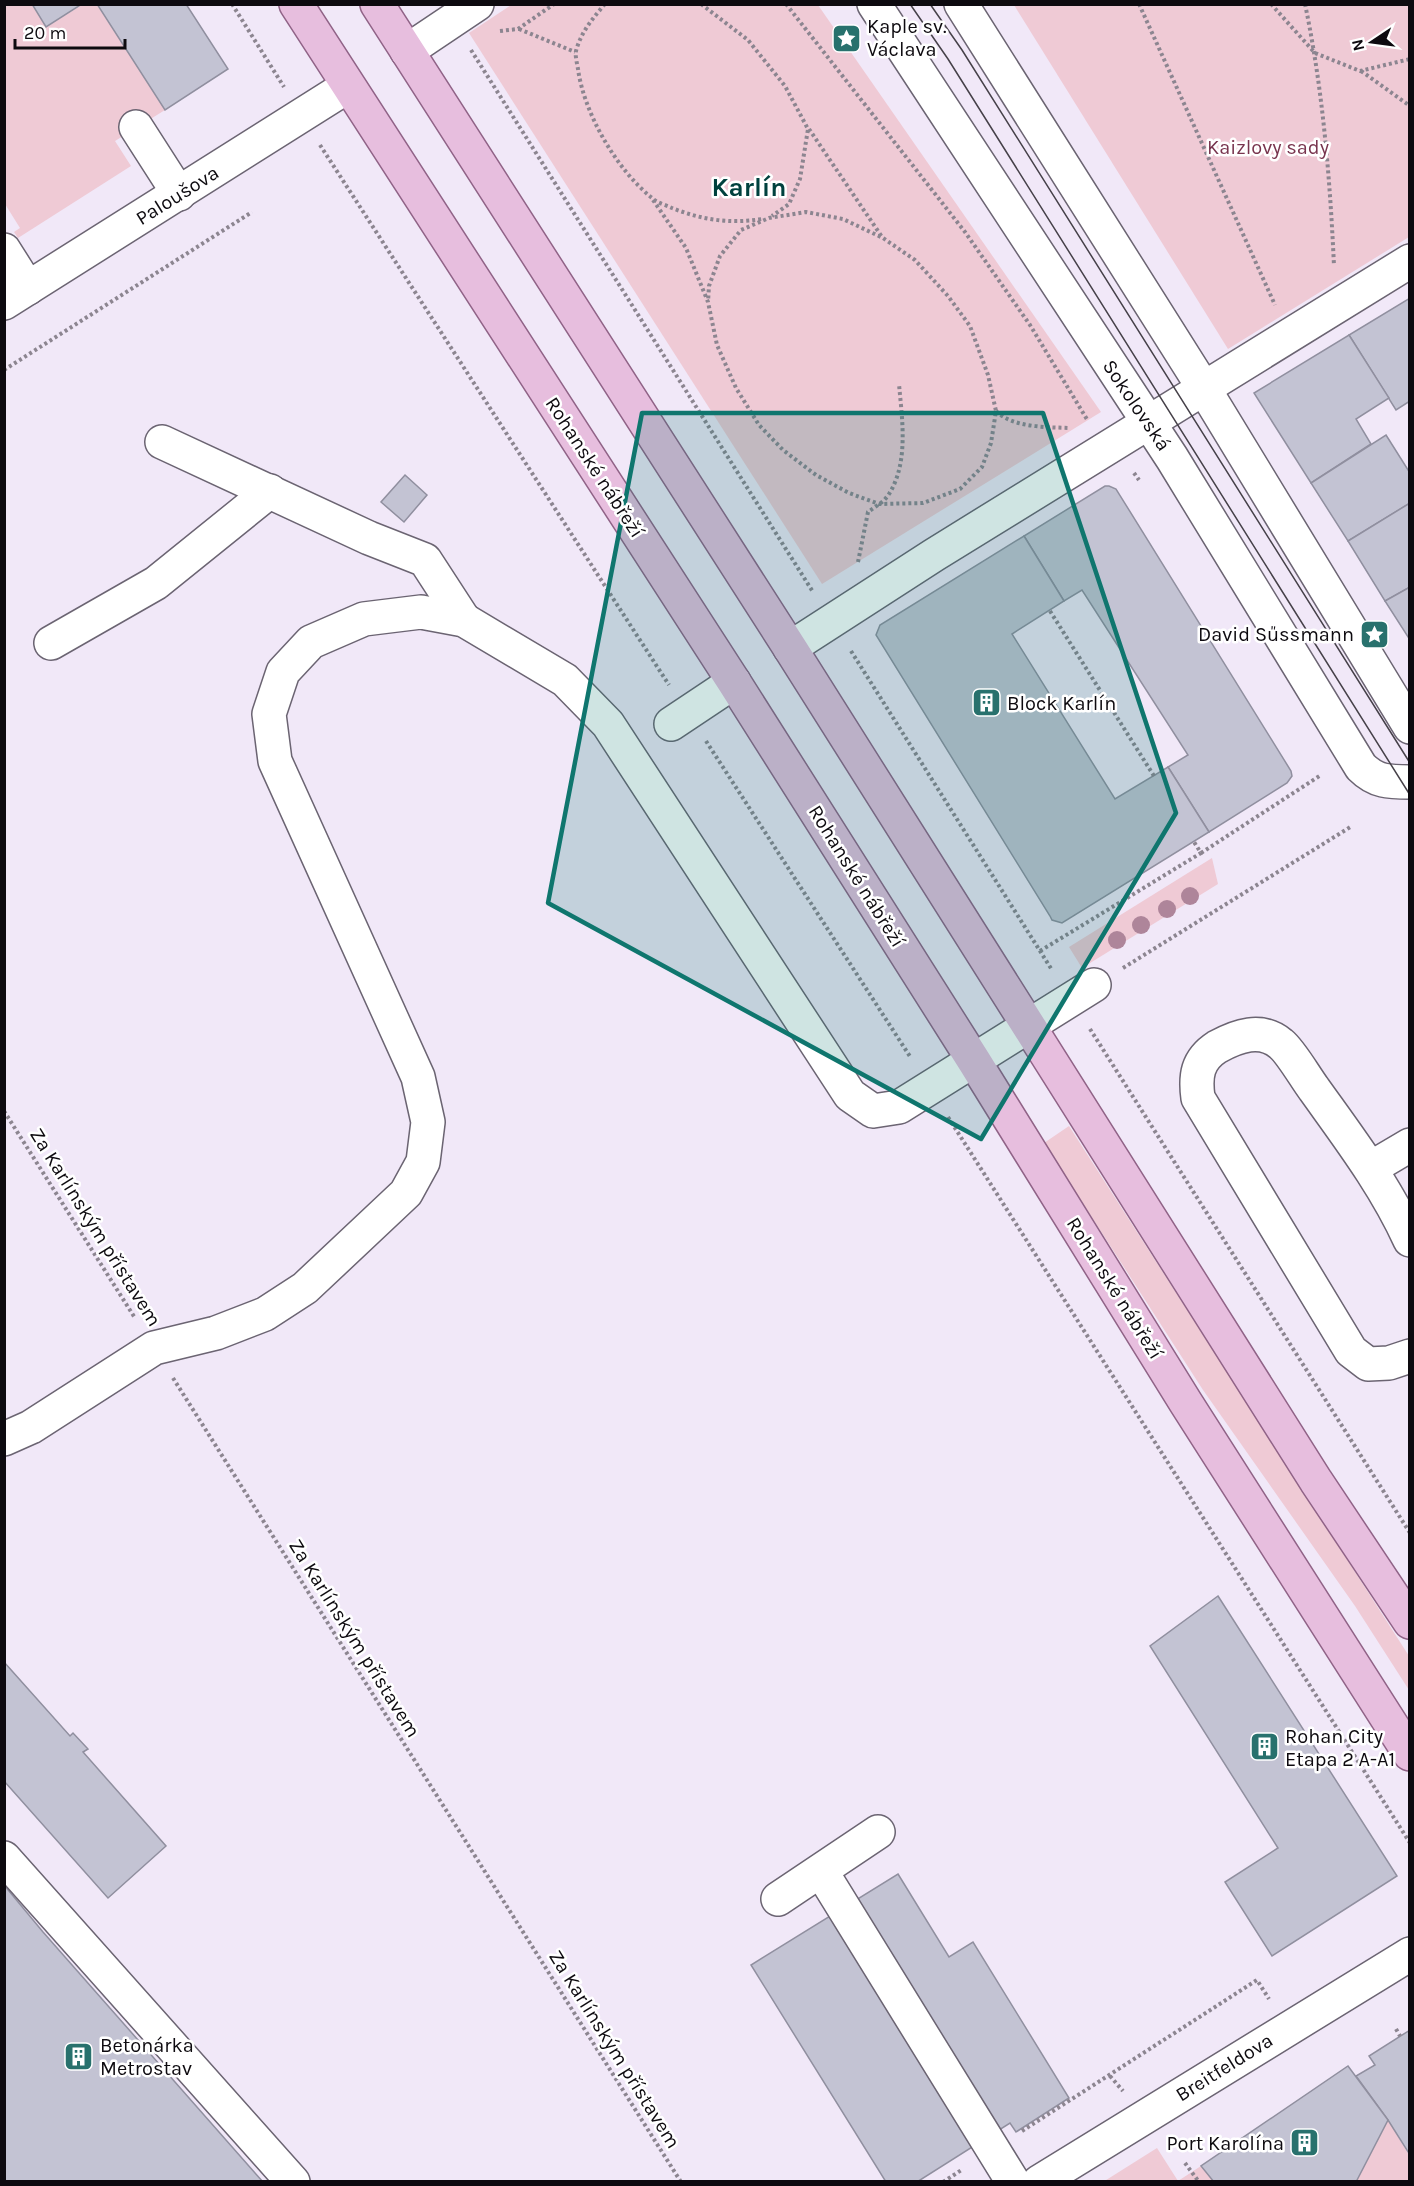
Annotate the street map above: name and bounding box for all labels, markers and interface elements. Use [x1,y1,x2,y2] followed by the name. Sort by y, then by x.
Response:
[15,12,124,50] scale bar
[1342,12,1402,72] north arrow
[867,15,947,61] place label: Kaple sv. Václava
[24,22,66,44] text: 20 m
[830,22,862,54] place icon: Kaple sv. Václava
[1347,38,1368,53] text: N
[1207,136,1329,159] park label: Kaizlovy sady
[132,161,223,230] street label: Paloušova
[711,172,787,203] district label: Karlín
[1098,355,1175,455] street label: Sokolovská
[541,393,649,542] street label: Rohanské nábřeží
[1359,618,1391,650] place icon: David Sűssmann
[1198,623,1354,646] place label: David Sűssmann
[970,687,1002,719] building icon: Block Karlín
[1007,692,1116,715] place label: Block Karlín
[804,801,910,952] street label: Rohanské nábřeží
[25,1124,166,1331] street label: Za Karlínským přístavem
[1062,1213,1168,1364] street label: Rohanské nábřeží
[284,1535,425,1742] street label: Za Karlínským přístavem
[1285,1725,1395,1771] place label: Rohan City Etapa 2 A-A1
[1248,1731,1280,1763] building icon: Rohan City Etapa 2 A-A1
[544,1946,685,2153] street label: Za Karlínským přístavem
[1172,2029,1277,2106] street label: Breitfeldova
[100,2034,194,2080] place label: Betonárka Metrostav
[63,2041,95,2073] building icon: Betonárka Metrostav
[1289,2127,1321,2159] building icon: Port Karolína
[1167,2132,1284,2155] place label: Port Karolína

